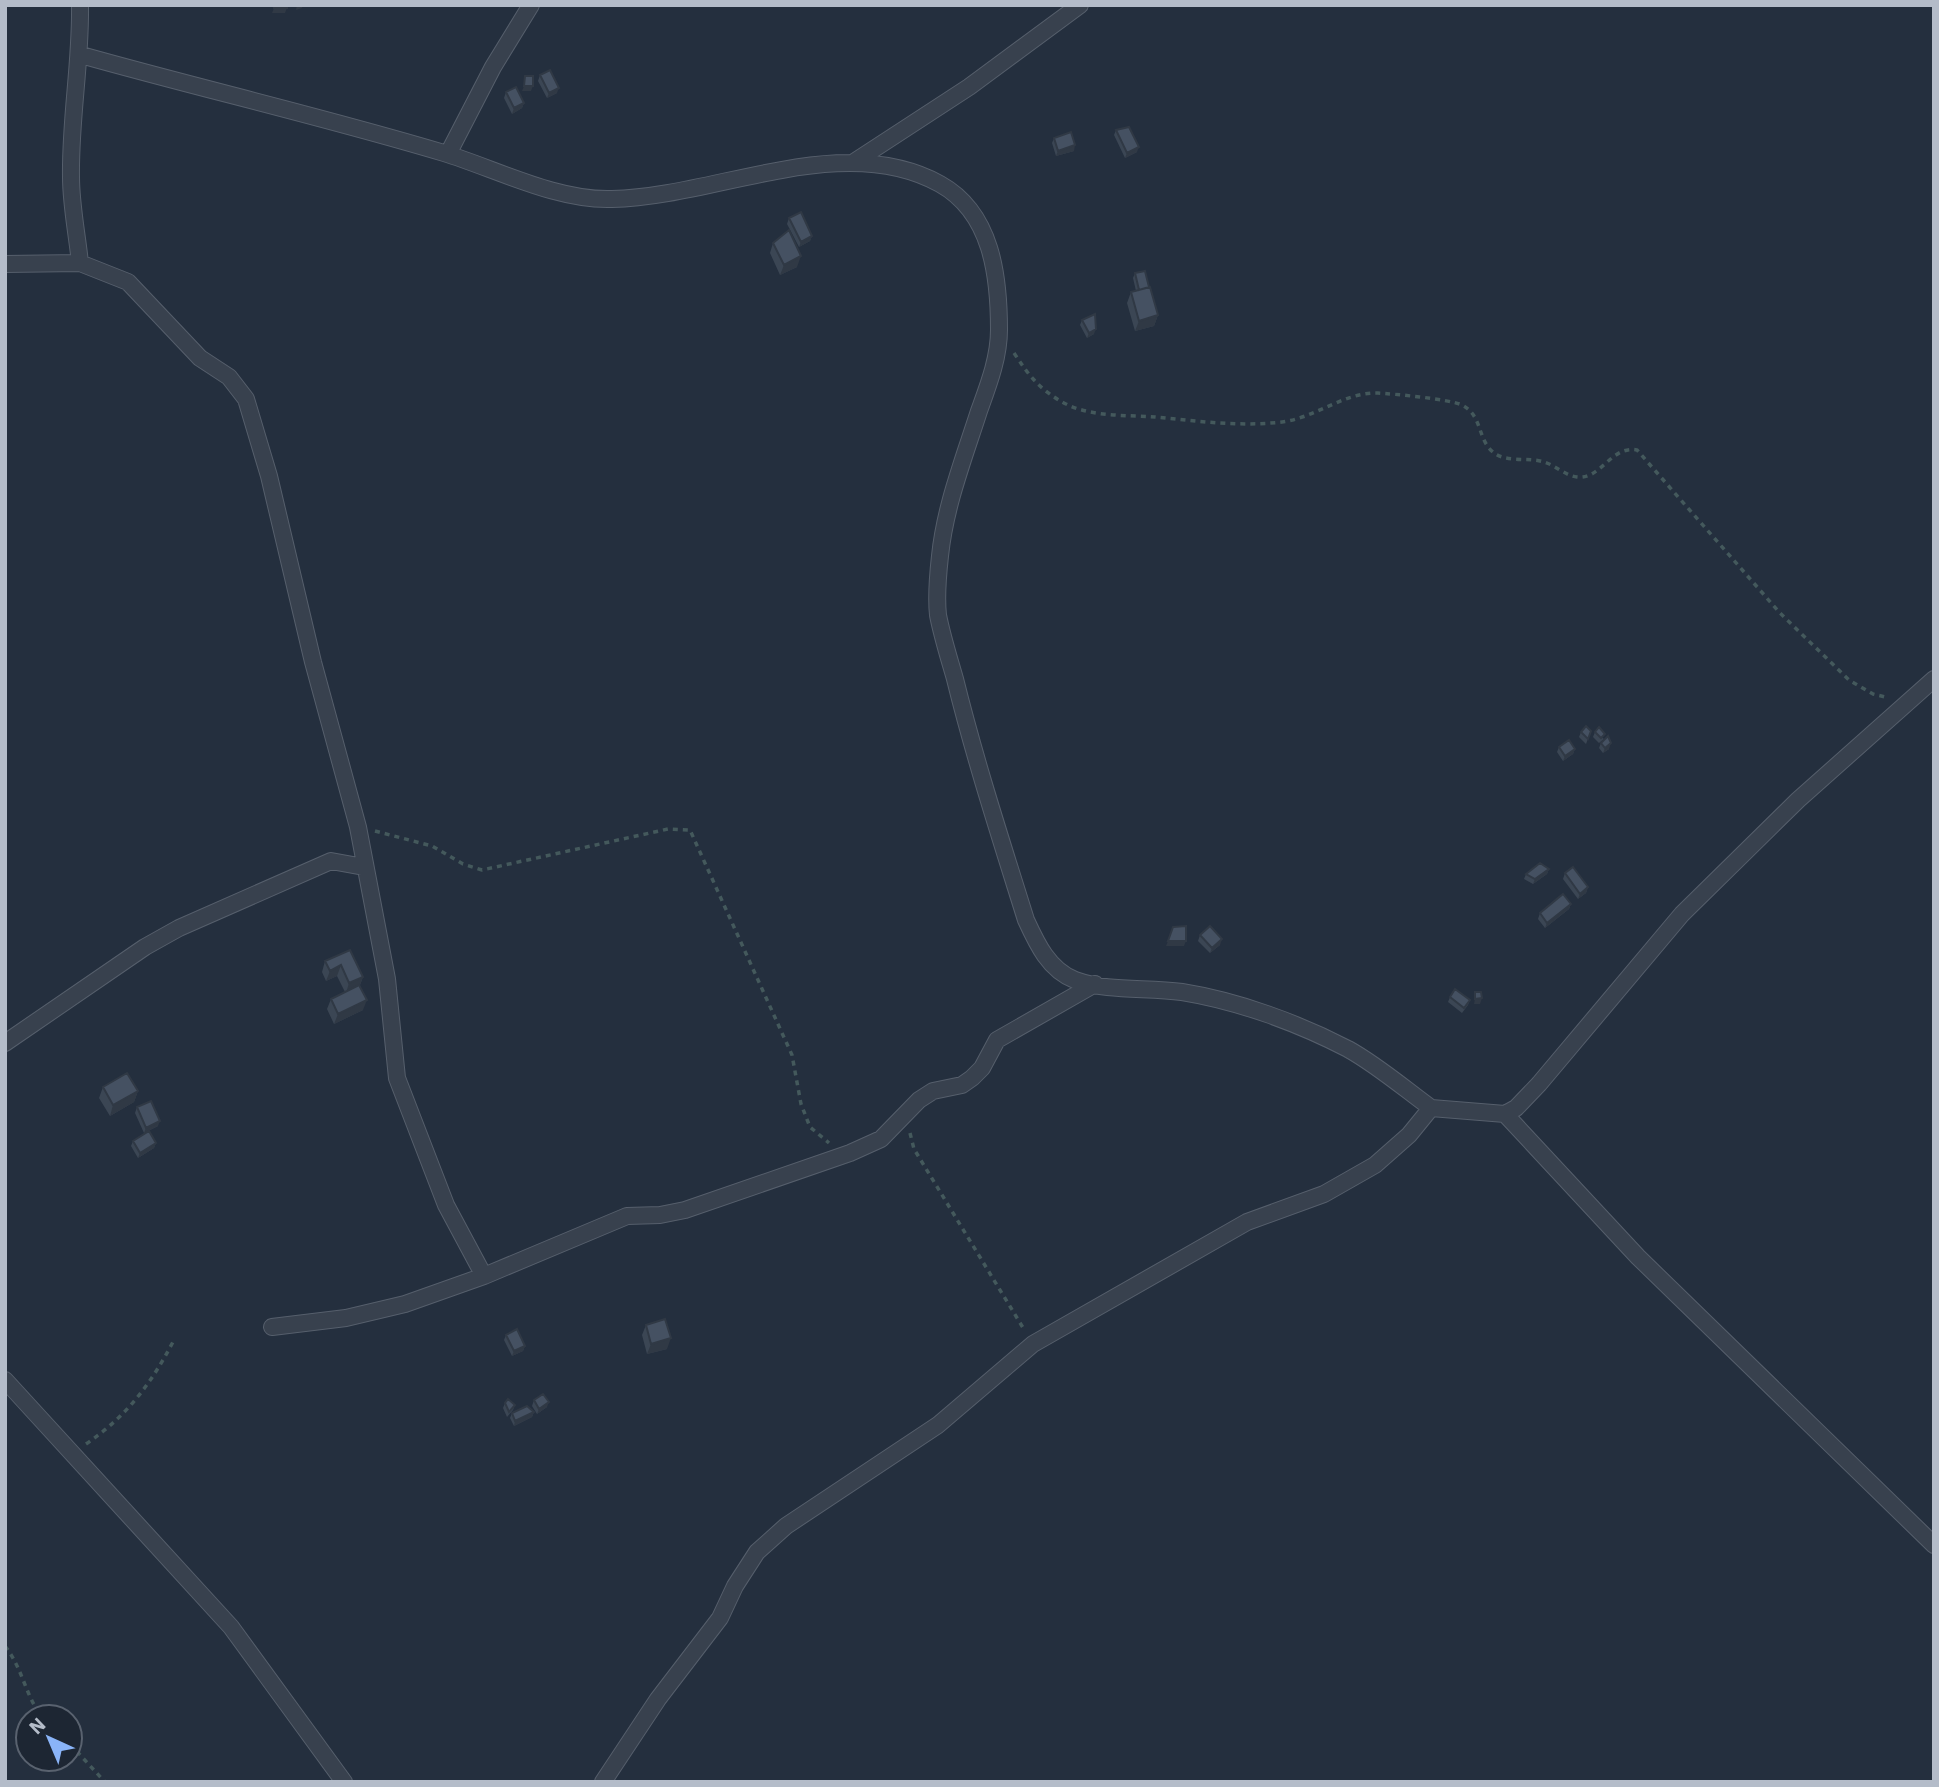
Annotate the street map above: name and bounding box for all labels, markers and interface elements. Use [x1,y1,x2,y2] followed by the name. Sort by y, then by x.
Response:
[14,1703,84,1773] north arrow
[24,1712,50,1739] text: N

